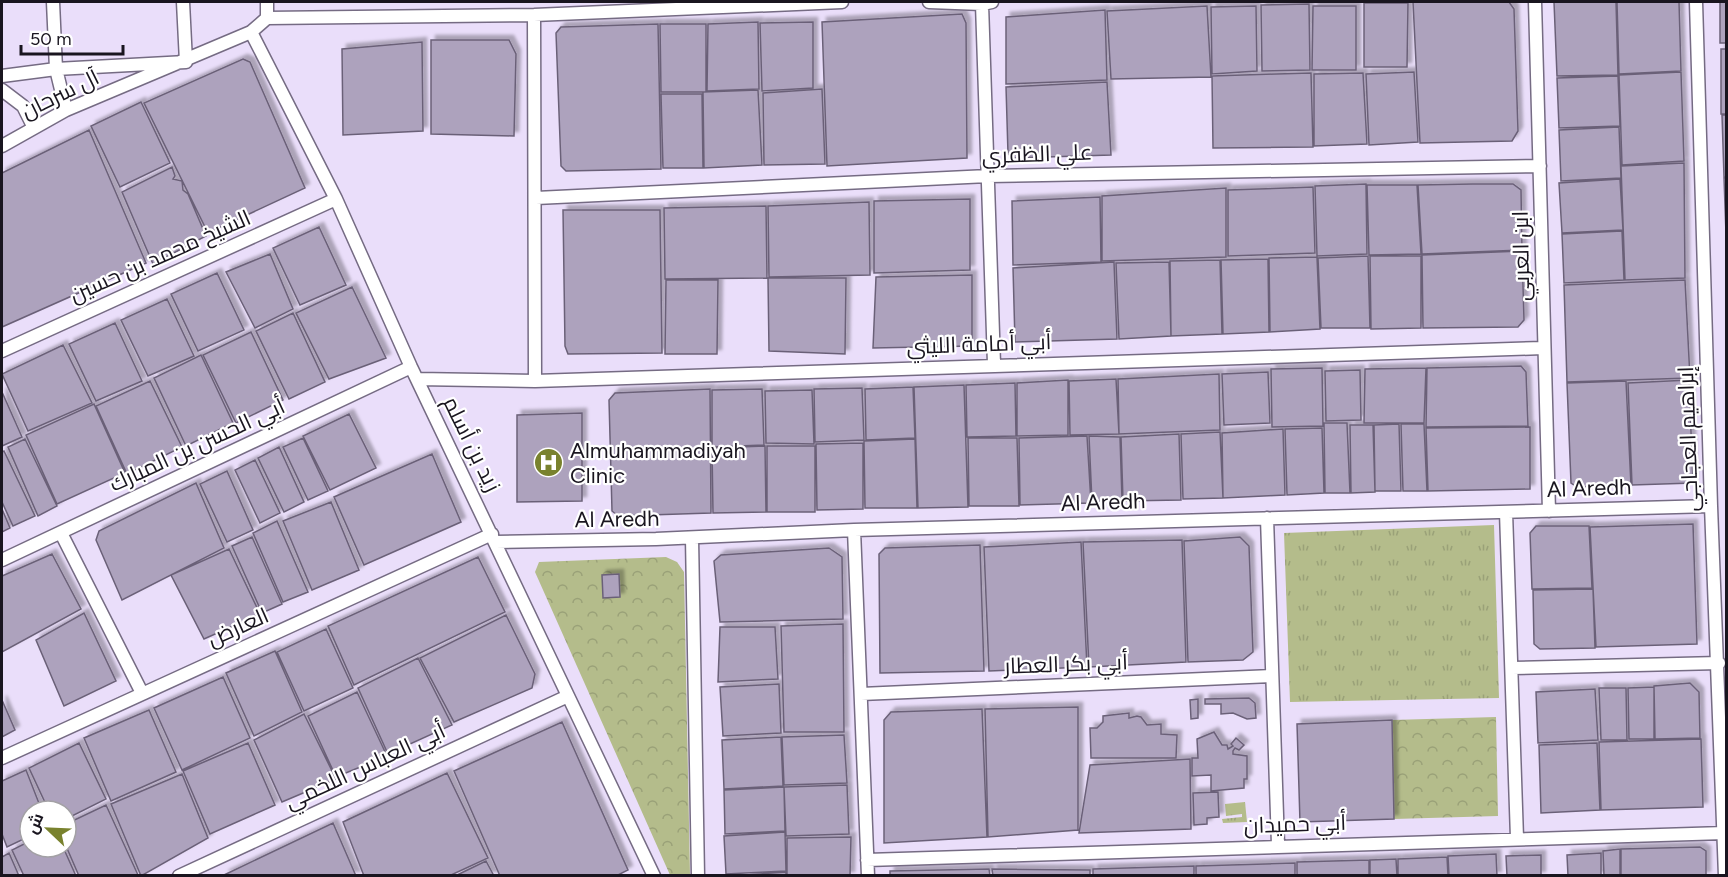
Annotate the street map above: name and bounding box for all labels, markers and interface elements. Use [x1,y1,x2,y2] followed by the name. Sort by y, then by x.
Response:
[21,18,123,56] scale bar
[30,28,72,50] text: 50 m
[16,63,104,124] street label: آل سرحان
[981,139,1093,172] street label: علي الظفري
[65,204,255,309] street label: الشيخ محمد بن حسين
[1507,210,1538,301] street label: ابن العربي
[906,328,1052,363] street label: أبي أمامة الليثي
[1672,366,1707,512] street label: إبراهيم العجاجي
[105,392,290,500] street label: أبي الحسن بن المبارك
[436,392,507,497] street label: زيد بن أسلم
[570,437,746,489] place label: Almuhammadiyah Clinic
[533,447,565,479] hospital icon: Almuhammadiyah Clinic
[1546,473,1632,503] street label: Al Aredh
[1060,487,1146,517] street label: Al Aredh
[574,505,660,533] street label: Al Aredh
[203,602,273,652] street label: العارض
[1002,648,1129,683] street label: أبي بكر العطار
[280,717,451,818] street label: أبي العباس اللخمي
[18,799,78,859] north arrow
[1243,809,1347,842] street label: أبي حميدان
[22,810,47,836] text: ش

